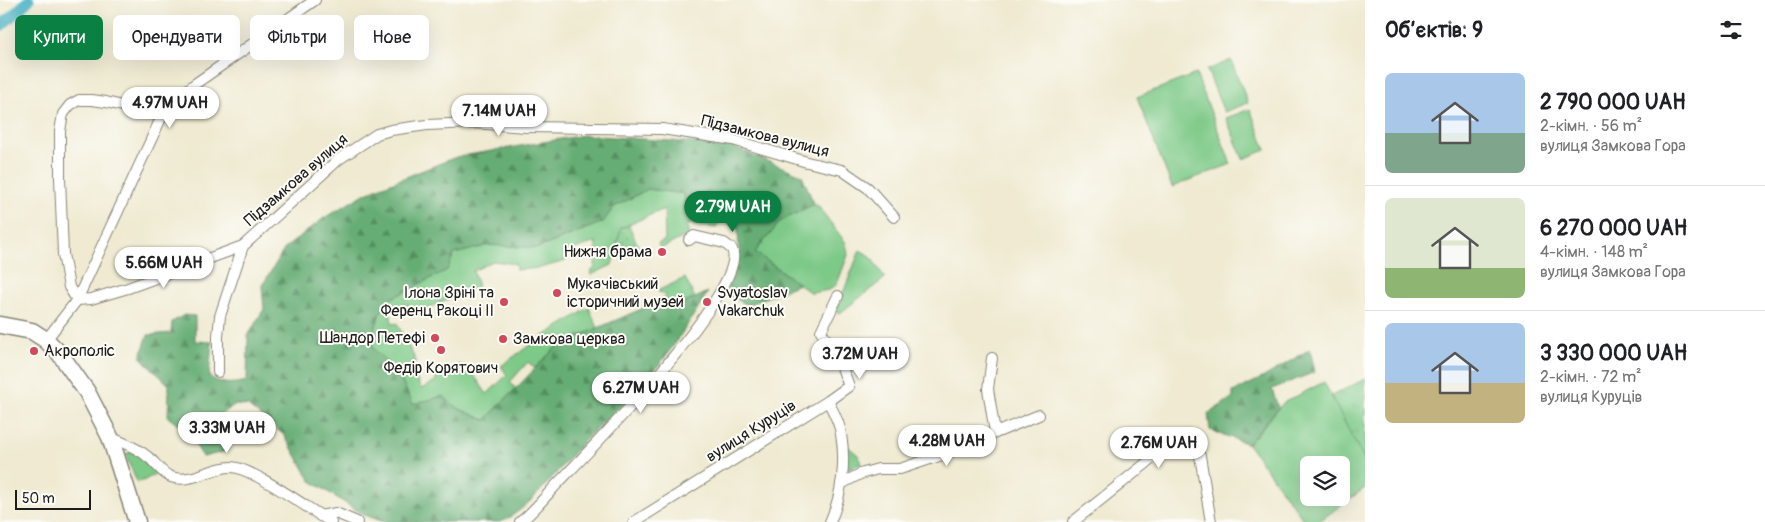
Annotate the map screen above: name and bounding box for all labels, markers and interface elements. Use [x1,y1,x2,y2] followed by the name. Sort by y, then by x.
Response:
[15,15,103,60] chip: Купити
[113,15,240,60] chip: Орендувати
[250,15,344,60] chip: Фільтри
[354,15,429,60] chip: Нове
[1717,16,1745,44] icon: filters
[1385,17,1483,44] text: Об’єктів: 9
[113,86,227,129] pin: 4.97M UAH
[1540,89,1686,116] text: 2 790 000 UAH
[132,93,208,113] text: 4.97M UAH
[1425,93,1485,153] icon: home
[442,94,556,137] pin: 7.14M UAH
[462,101,536,121] text: 7.14M UAH
[699,110,831,162] street label: Підзамкова вулиця
[1540,116,1642,136] text: 2-кімн. · 56 m²
[240,129,352,231] street label: Підзамкова вулиця
[1540,136,1686,156] text: вулиця Замкова Гора
[676,190,790,233] pin: 2.79M UAH
[695,197,771,217] text: 2.79M UAH
[1540,215,1687,242] text: 6 270 000 UAH
[1425,218,1485,278] icon: home
[563,242,652,262] place label: Нижня брама
[1540,242,1648,262] text: 4-кімн. · 148 m²
[107,246,221,289] pin: 5.66M UAH
[656,246,668,258] marker: Нижня брама
[126,253,202,273] text: 5.66M UAH
[1540,262,1686,282] text: вулиця Замкова Гора
[567,274,684,312] place label: Мукачівський історичний музей
[381,283,494,321] place label: Ілона Зріні та Ференц Ракоці II
[717,283,788,321] place label: Svyatoslav Vakarchuk
[551,287,563,299] marker: Мукачівський історичний музей
[498,296,510,308] marker: Ілона Зріні та Ференц Ракоці II
[701,296,713,308] marker: Svyatoslav Vakarchuk
[320,328,425,348] place label: Шандор Петефі
[513,329,625,349] place label: Замкова церква
[429,332,441,344] marker: Шандор Петефі
[497,333,509,345] marker: Замкова церква
[803,338,917,380] pin: 3.72M UAH
[1540,340,1687,367] text: 3 330 000 UAH
[44,341,115,361] place label: Акрополіс
[1425,343,1485,403] icon: home
[435,344,447,356] marker: Федір Корятович
[822,344,898,364] text: 3.72M UAH
[28,345,40,357] marker: Акрополіс
[384,358,498,378] place label: Федір Корятович
[1540,367,1642,387] text: 2-кімн. · 72 m²
[584,372,698,414] pin: 6.27M UAH
[603,378,679,398] text: 6.27M UAH
[1540,387,1642,407] text: вулиця Куруців
[702,395,800,467] street label: вулиця Куруців
[170,412,284,454] pin: 3.33M UAH
[189,418,265,438] text: 3.33M UAH
[890,424,1004,467] pin: 4.28M UAH
[1102,426,1216,469] pin: 2.76M UAH
[909,431,985,451] text: 4.28M UAH
[1121,433,1197,453] text: 2.76M UAH
[1300,456,1350,506] map controls
[1300,456,1350,506] button: layers
[15,487,91,510] scale bar
[22,490,55,507] text: 50 m

